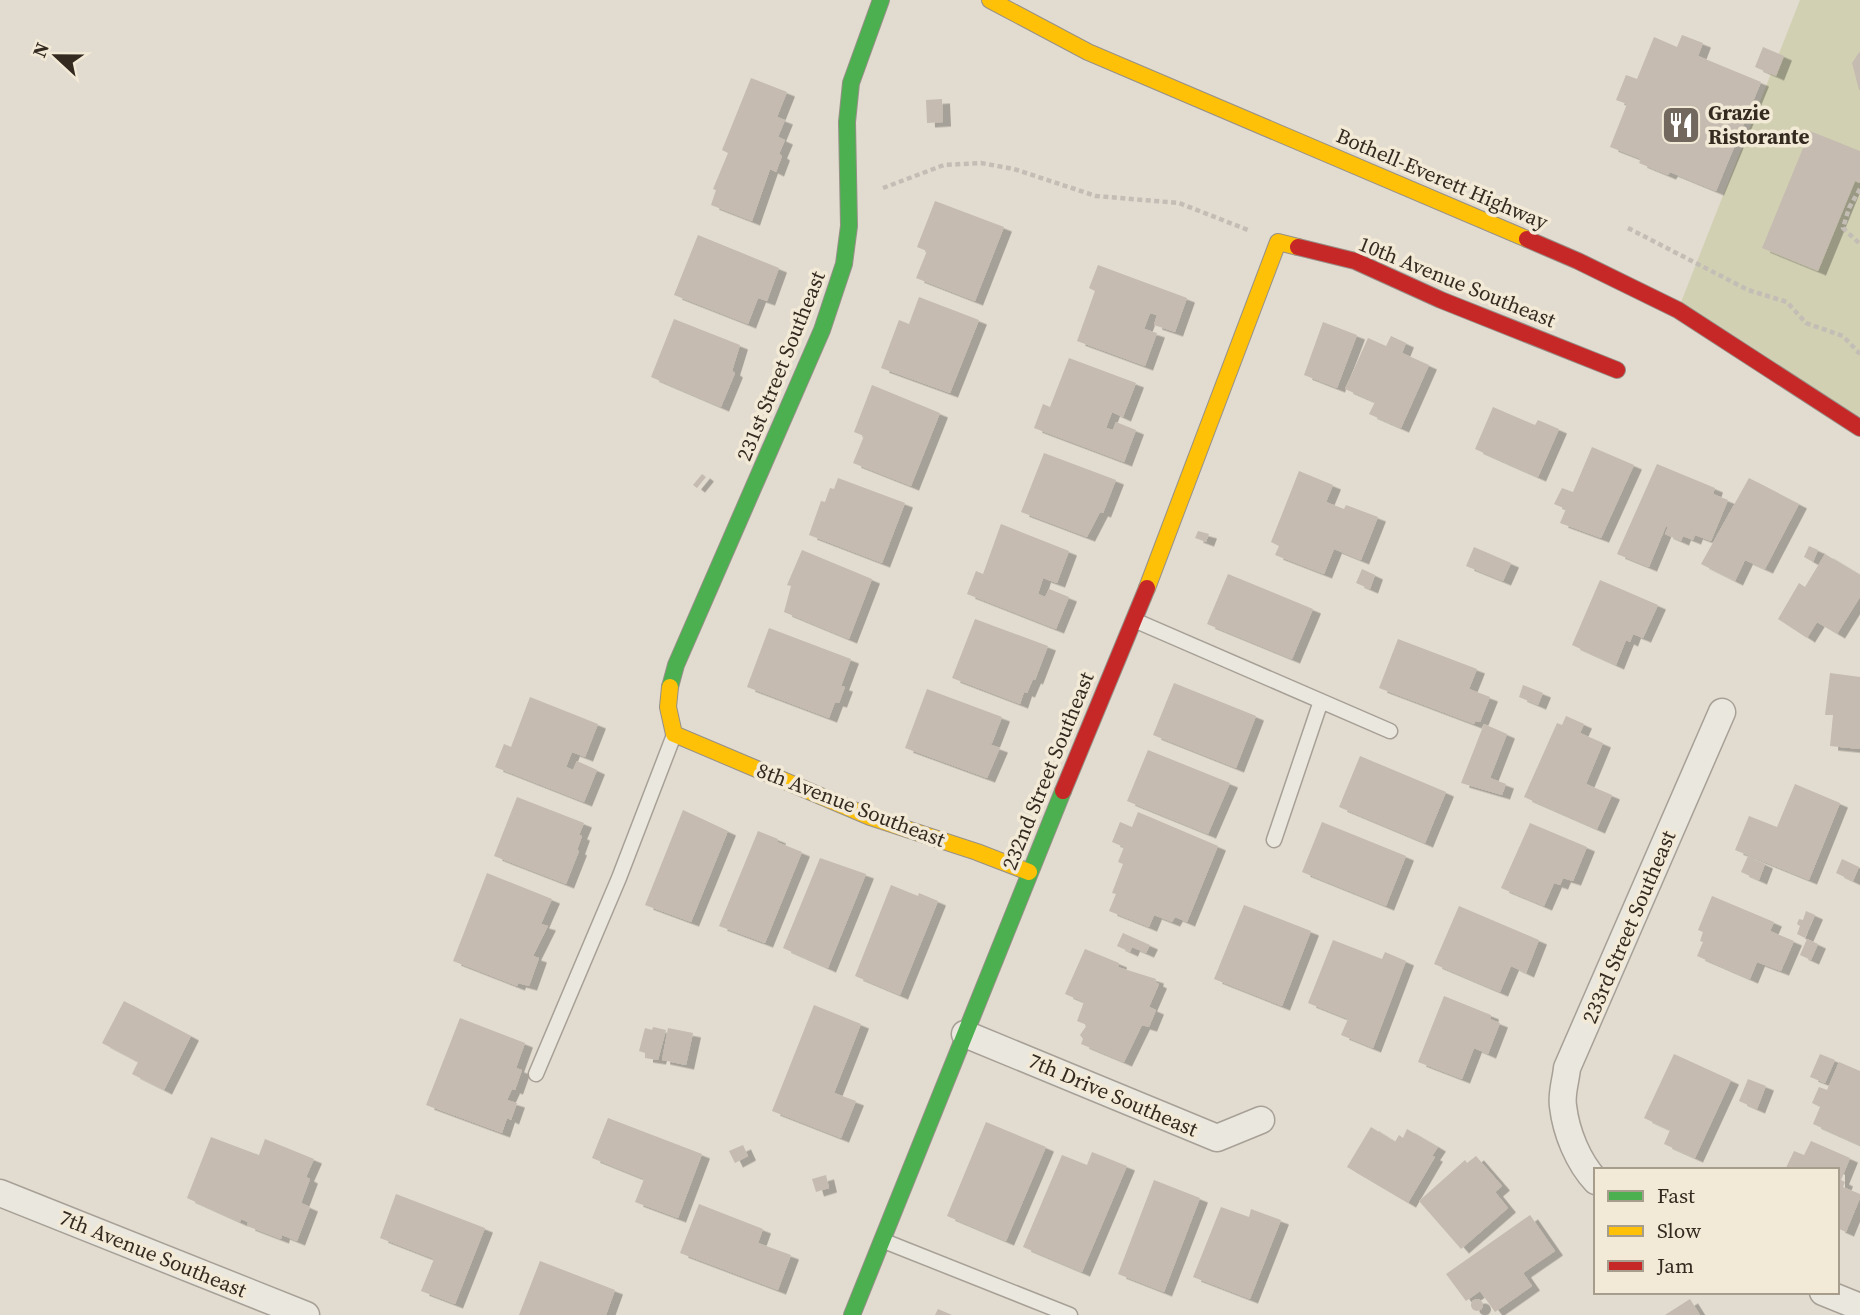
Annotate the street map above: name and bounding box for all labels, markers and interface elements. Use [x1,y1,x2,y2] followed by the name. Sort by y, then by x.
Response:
[21,21,91,91] north arrow
[26,38,55,61] text: N
[1708,98,1809,151] place label: Grazie Ristorante
[1660,104,1702,146] restaurant icon: Grazie Ristorante
[1332,121,1553,236] street label: Bothell-Everett Highway
[1354,229,1560,334] street label: 10th Avenue Southeast
[729,266,832,465] street label: 231st Street Southeast
[995,667,1101,874] street label: 232nd Street Southeast
[753,755,950,854] street label: 8th Avenue Southeast
[1575,826,1682,1028] street label: 233rd Street Southeast
[1024,1046,1202,1143] street label: 7th Drive Southeast
[1594,1168,1839,1294] legend
[1657,1181,1695,1210] text: Fast
[55,1203,251,1304] street label: 7th Avenue Southeast
[1657,1216,1701,1245] text: Slow
[1656,1251,1694,1280] text: Jam

